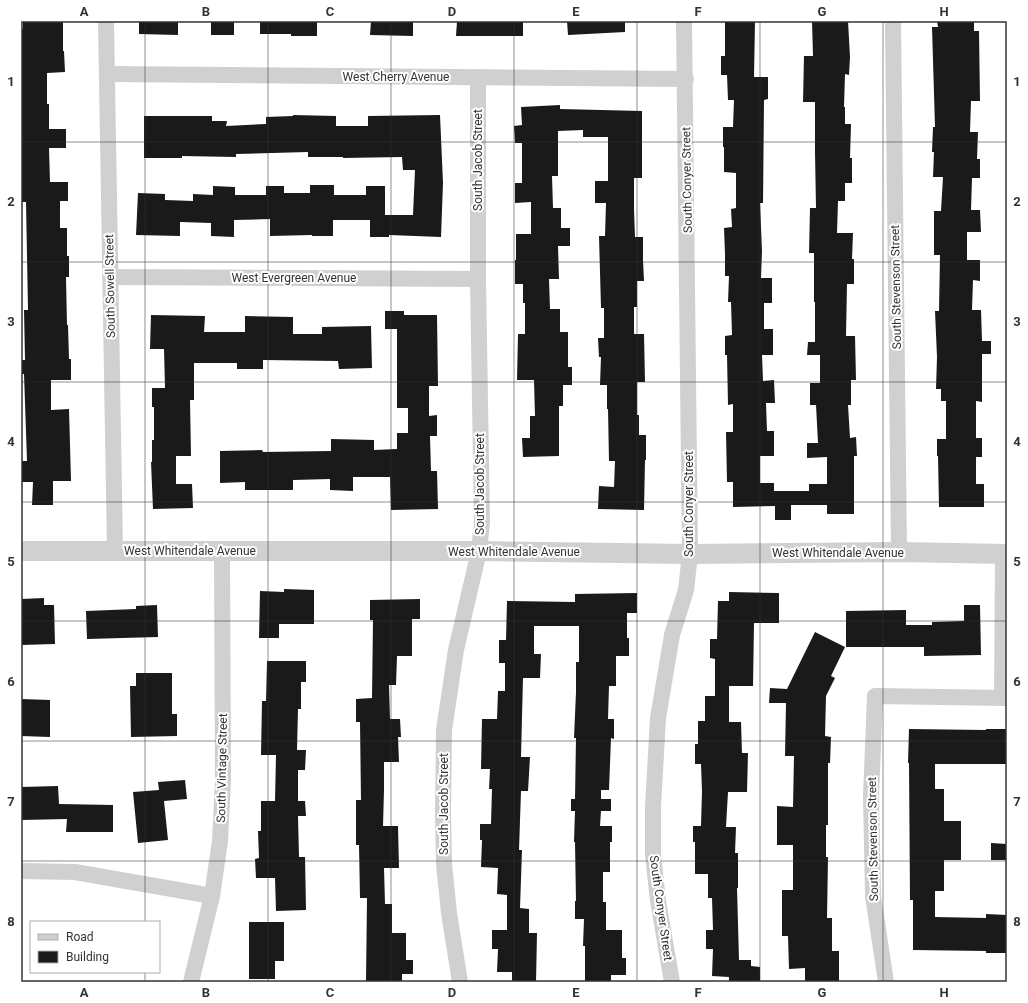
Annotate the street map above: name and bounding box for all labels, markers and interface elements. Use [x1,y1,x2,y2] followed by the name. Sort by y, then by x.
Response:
[80,4,89,19] text: A
[202,4,210,19] text: B
[326,4,335,19] text: C
[448,4,456,19] text: D
[572,4,580,19] text: E
[694,4,702,19] text: F
[818,4,827,19] text: G
[939,4,949,19] text: H
[343,70,449,84] street label: West Cherry Avenue
[7,74,15,89] text: 1
[1013,74,1021,89] text: 1
[471,109,485,211] street label: South Jacob Street
[679,127,695,233] street label: South Conyer Street
[7,194,15,209] text: 2
[1013,194,1021,209] text: 2
[888,225,904,349] street label: South Stevenson Street
[102,234,118,338] street label: South Sowell Street
[232,271,356,285] street label: West Evergreen Avenue
[7,314,15,329] text: 3
[1013,314,1021,329] text: 3
[473,433,487,535] street label: South Jacob Street
[7,434,15,449] text: 4
[1013,434,1021,449] text: 4
[682,451,696,557] street label: South Conyer Street
[124,544,256,558] street label: West Whitendale Avenue
[448,545,580,559] street label: West Whitendale Avenue
[772,546,904,560] street label: West Whitendale Avenue
[7,554,15,569] text: 5
[1013,554,1021,569] text: 5
[7,674,15,689] text: 6
[1013,674,1021,689] text: 6
[214,713,230,823] street label: South Vintage Street
[437,753,451,855] street label: South Jacob Street
[865,777,881,901] street label: South Stevenson Street
[7,794,15,809] text: 7
[1013,794,1021,809] text: 7
[647,855,675,962] street label: South Conyer Street
[7,914,15,929] text: 8
[1013,914,1021,929] text: 8
[30,921,160,973] legend
[66,930,94,944] text: Road
[66,950,109,964] text: Building
[80,985,89,1000] text: A
[202,985,210,1000] text: B
[326,985,335,1000] text: C
[448,985,456,1000] text: D
[572,985,580,1000] text: E
[694,985,702,1000] text: F
[818,985,827,1000] text: G
[939,985,949,1000] text: H

